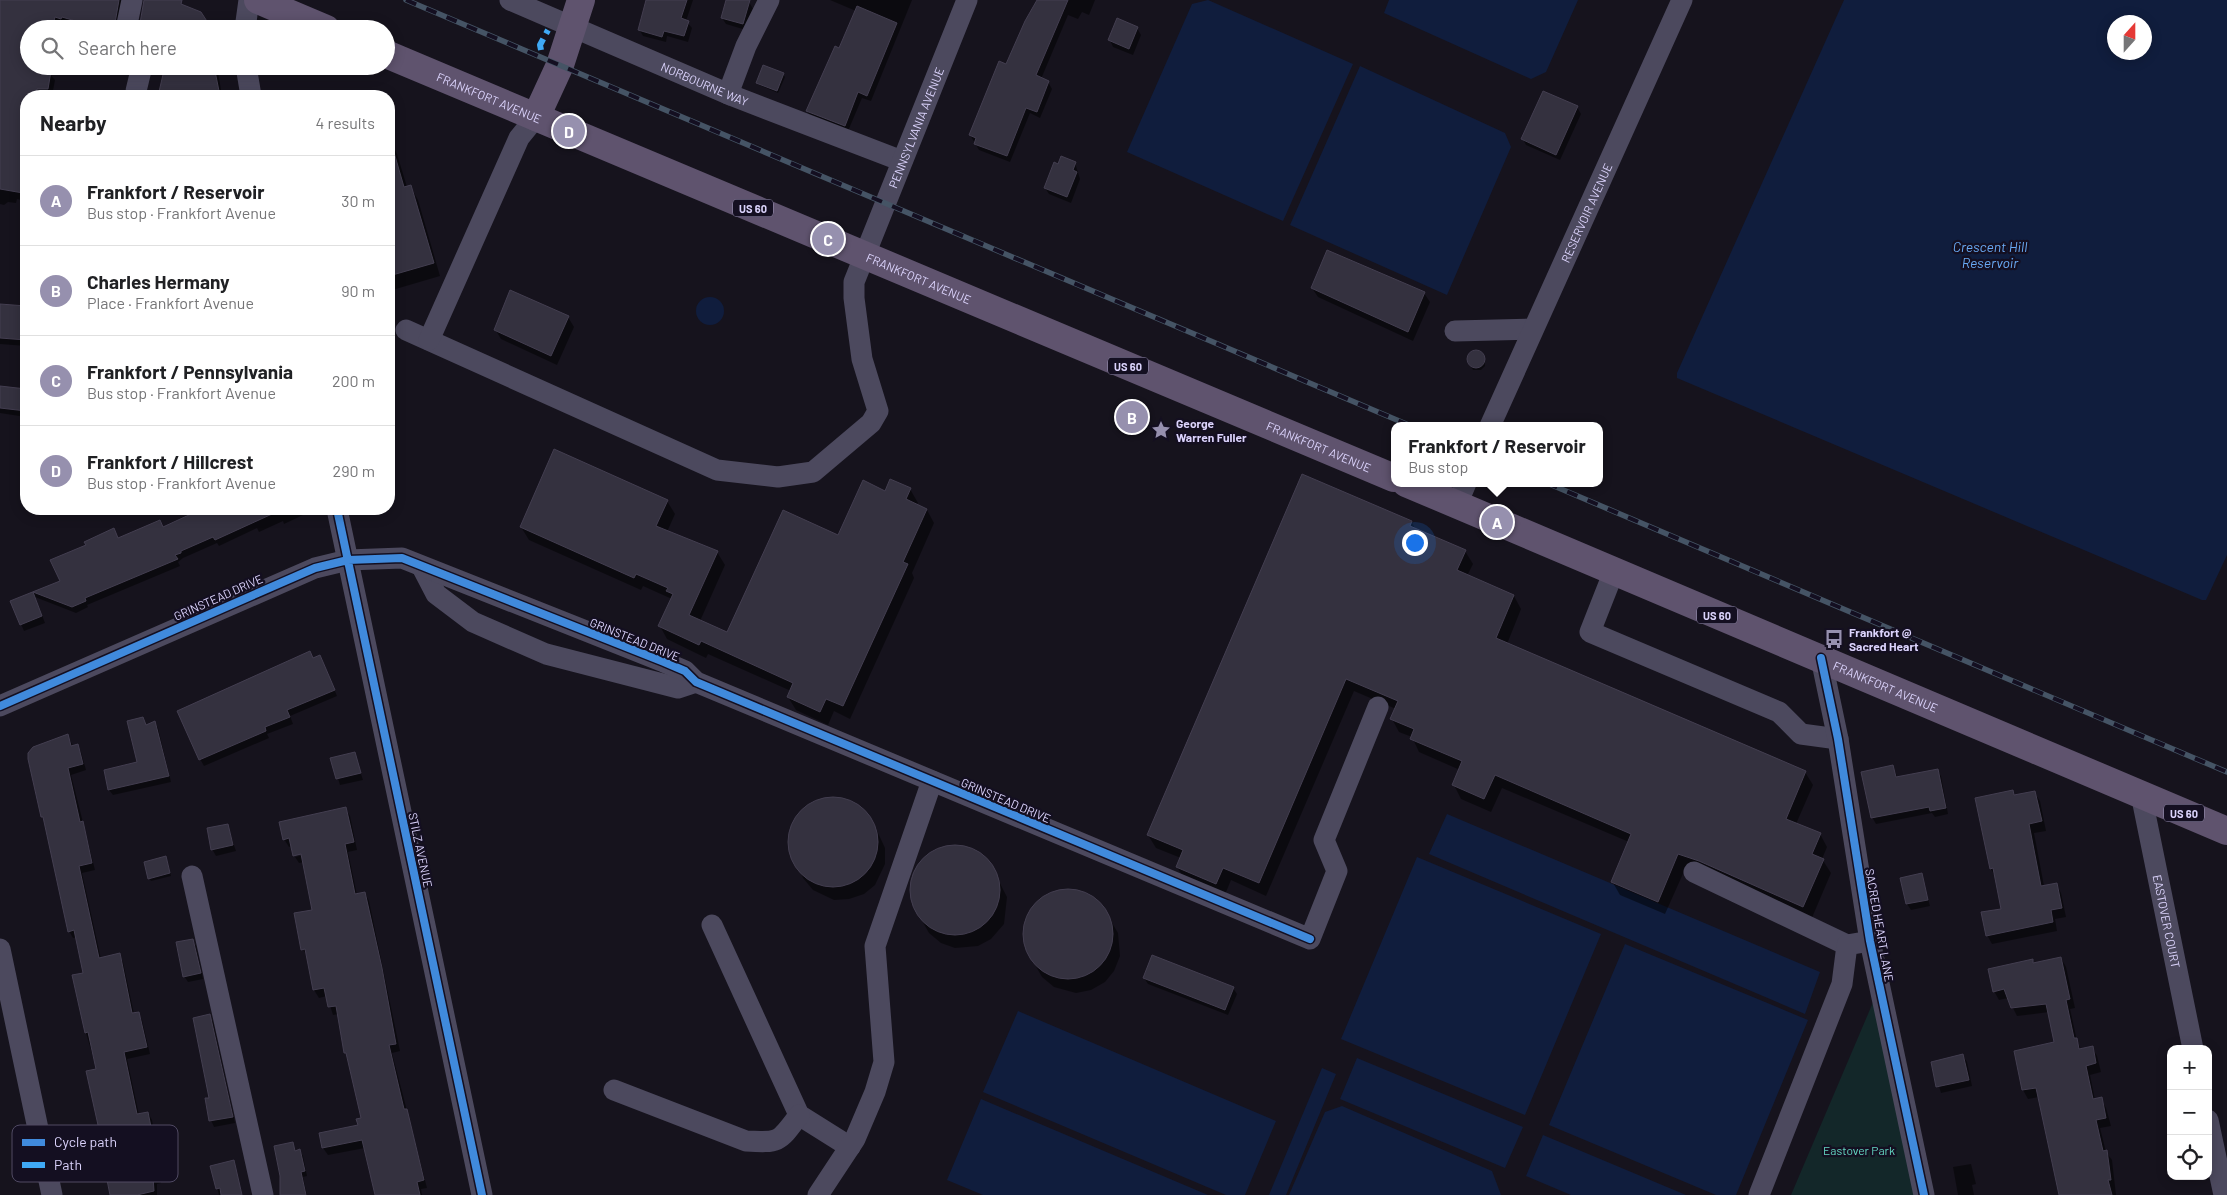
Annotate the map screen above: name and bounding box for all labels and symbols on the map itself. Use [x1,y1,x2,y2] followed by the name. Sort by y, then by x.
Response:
[2107,15,2152,60] north arrow
[659,59,751,108] street label: NORBOURNE WAY
[885,65,946,190] street label: PENNSYLVANIA AVENUE
[435,69,544,126] street label: FRANKFORT AVENUE
[553,112,585,150] pin: D
[1558,161,1615,264] street label: RESERVOIR AVENUE
[733,200,773,217] road number: US 60
[812,220,844,258] pin: C
[1953,238,2027,271] water label: Crescent Hill Reservoir
[864,250,973,306] street label: FRANKFORT AVENUE
[1108,358,1148,374] road number: US 60
[1116,398,1148,436] pin: B
[1176,416,1247,444] place label: George Warren Fuller
[1264,418,1373,475] street label: FRANKFORT AVENUE
[1150,419,1172,441] place icon: George Warren Fuller
[1481,503,1513,541] pin: A
[1402,530,1428,556] your location
[171,571,265,623] street label: GRINSTEAD DRIVE
[1697,606,1737,624] road number: US 60
[588,615,682,663] street label: GRINSTEAD DRIVE
[1849,625,1919,653] place label: Frankfort @ Sacred Heart
[1823,628,1845,650] bus stop icon: Frankfort @ Sacred Heart
[1831,658,1940,715] street label: FRANKFORT AVENUE
[959,775,1053,825] street label: GRINSTEAD DRIVE
[2164,804,2204,821] road number: US 60
[406,811,436,889] street label: STILZ AVENUE
[1863,867,1897,983] street label: SACRED HEART LANE
[2151,873,2183,970] street label: EASTOVER COURT
[12,1125,178,1182] legend
[54,1133,117,1150] text: Cycle path
[1823,1143,1895,1157] park label: Eastover Park
[54,1156,82,1173] text: Path

